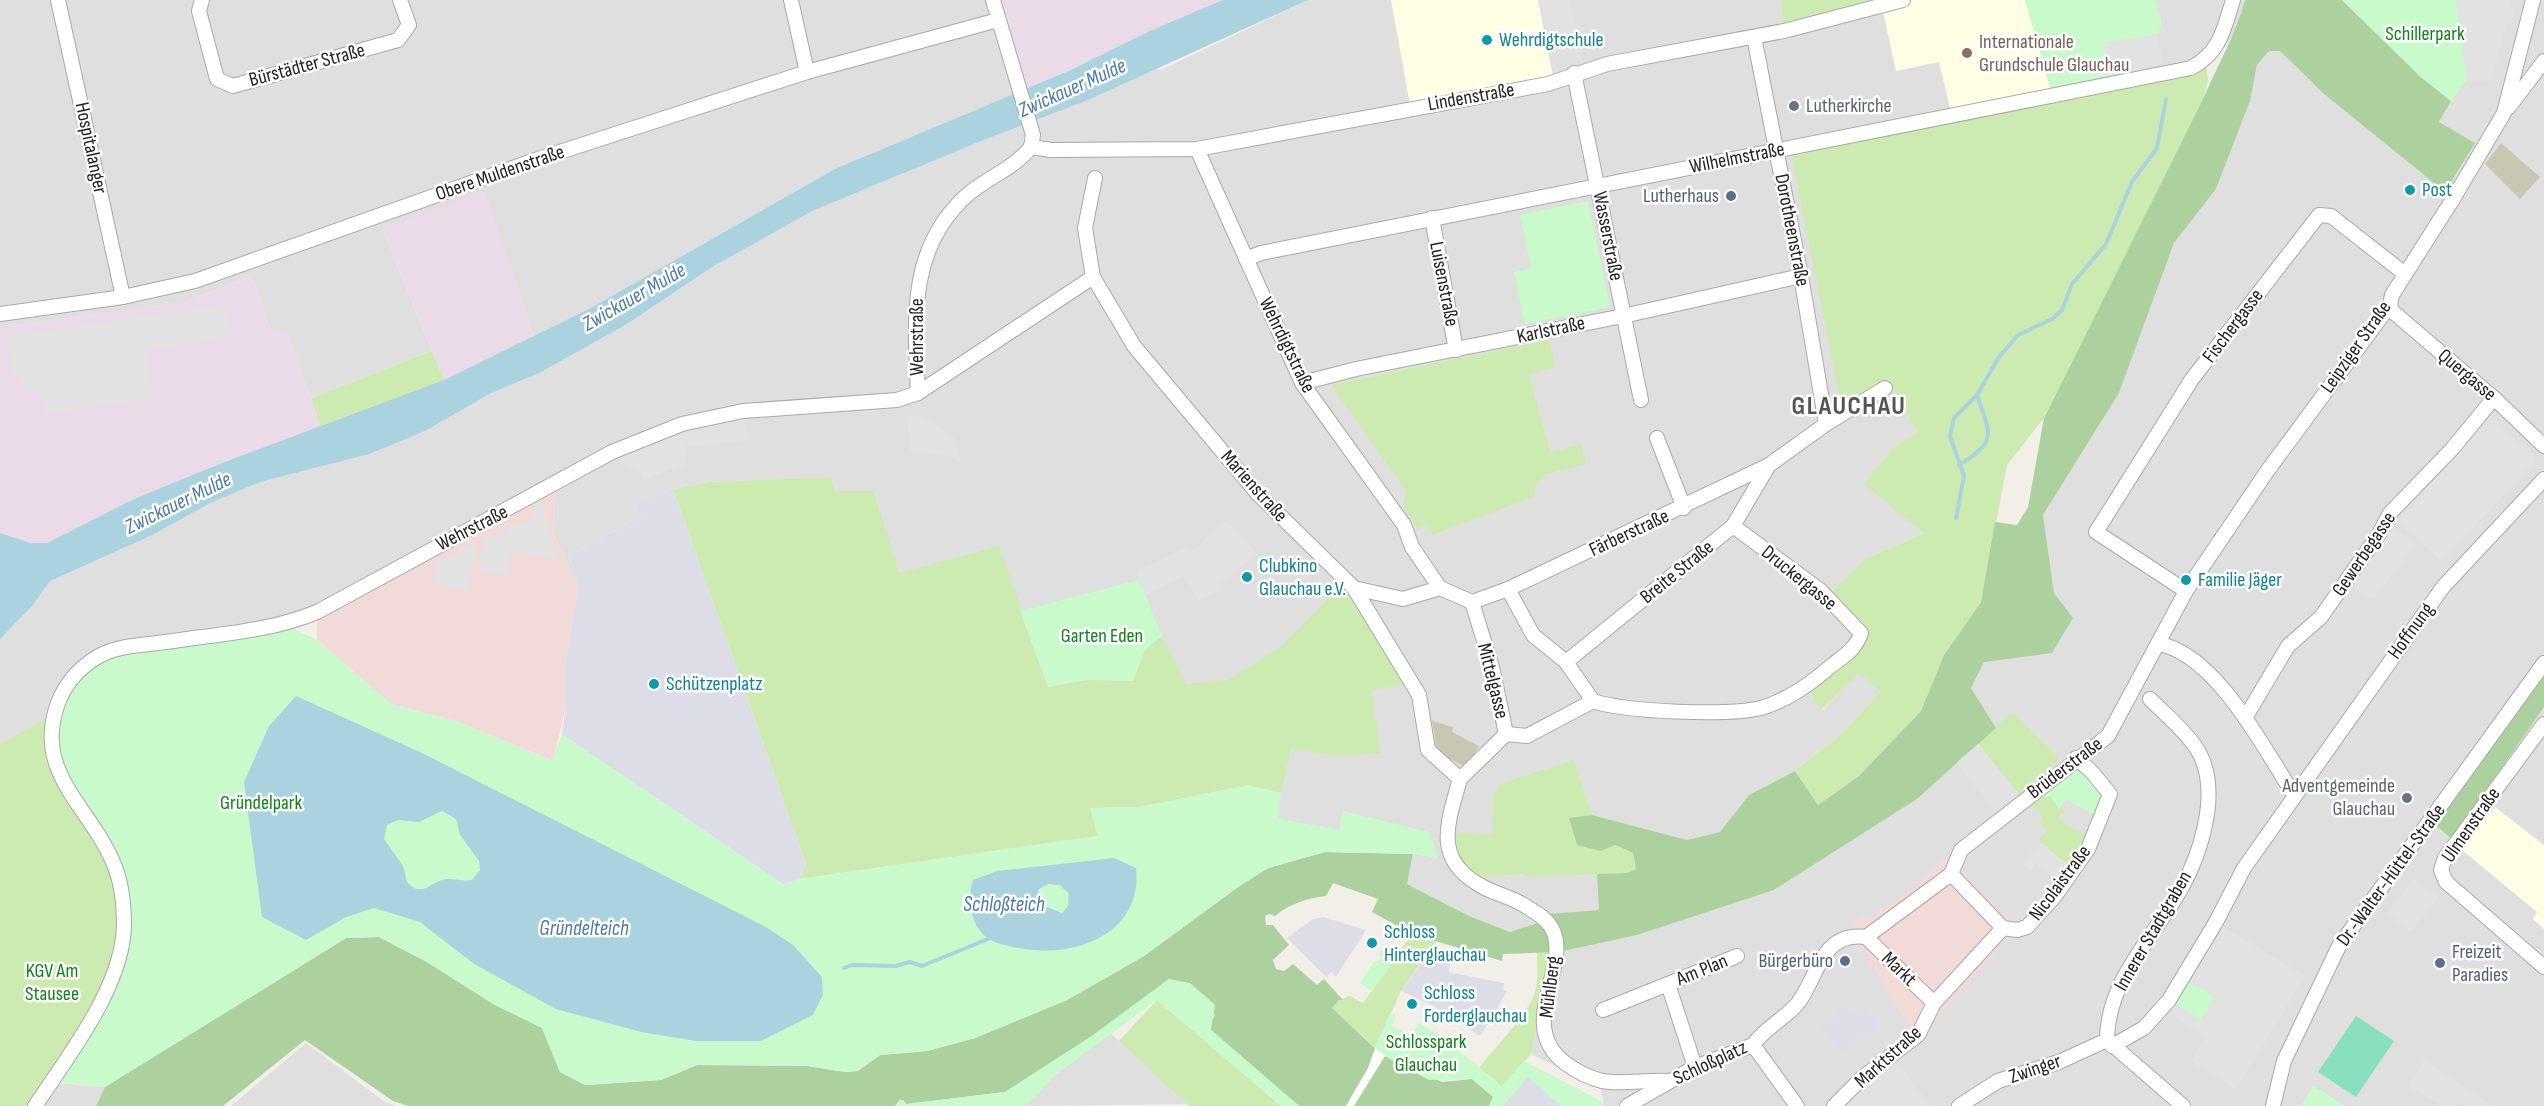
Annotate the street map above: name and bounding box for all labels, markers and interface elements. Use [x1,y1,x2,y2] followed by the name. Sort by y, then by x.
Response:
[2385,22,2465,46] park label: Schillerpark
[1499,28,1603,52] place label: Wehrdigtschule
[1979,30,2129,77] place label: Internationale Grundschule Glauchau
[1480,33,1494,47] marker: Wehrdigtschule
[246,38,368,92] street label: Bürstädter Straße
[1960,46,1974,60] marker: Internationale Grundschule Glauchau
[1013,53,1130,123] water label: Zwickauer Mulde
[1426,78,1516,116] street label: Lindenstraße
[1806,94,1892,118] place label: Lutherkirche
[1787,99,1801,113] marker: Lutherkirche
[70,100,112,196] street label: Hospitalanger
[1687,137,1787,179] street label: Wilhelmstraße
[432,140,568,206] street label: Obere Muldenstraße
[1769,172,1815,288] street label: Dorotheenstraße
[2422,178,2452,202] place label: Post
[2403,183,2417,197] marker: Post
[1643,184,1719,208] place label: Lutherhaus
[1588,189,1628,283] street label: Wasserstraße
[1724,189,1738,203] marker: Lutherhaus
[1424,239,1464,329] street label: Luisenstraße
[577,257,690,337] water label: Zwickauer Mulde
[2197,284,2269,368] street label: Fischergasse
[1254,293,1320,397] street label: Wehrdigtstraße
[2315,296,2397,398] street label: Leipziger Straße
[905,298,929,376] street label: Wehrstraße
[1515,311,1587,349] street label: Karlstraße
[2433,344,2501,406] street label: Quergasse
[1792,391,1906,422] district label: GLAUCHAU
[1215,445,1293,527] street label: Marienstraße
[120,466,235,540] water label: Zwickauer Mulde
[432,500,512,556] street label: Wehrstraße
[1585,504,1673,562] street label: Färberstraße
[2327,507,2401,601] street label: Gewerbegasse
[1635,535,1719,609] street label: Breite Straße
[1756,540,1842,616] street label: Druckergasse
[1259,554,1346,601] place label: Clubkino Glauchau e.V.
[2198,568,2282,592] place label: Familie Jäger
[1240,570,1254,584] marker: Clubkino Glauchau e.V.
[2179,573,2193,587] marker: Familie Jäger
[2383,598,2439,664] street label: Hoffnung
[1061,624,1143,648] park label: Garten Eden
[1472,641,1514,721] street label: Mittelgasse
[666,672,762,696] place label: Schützenplatz
[647,677,661,691] marker: Schützenplatz
[2023,732,2107,804] street label: Brüderstraße
[2281,774,2395,821] place label: Adventgemeinde Glauchau
[2437,783,2505,867] street label: Ulmenstraße
[220,791,302,815] park label: Gründelpark
[2400,791,2414,805] marker: Adventgemeinde Glauchau
[2331,799,2451,951] street label: Dr.-Walter-Hüttel-Straße
[2024,841,2096,925] street label: Nicolaistraße
[2109,867,2197,995] street label: Innerer Stadtgraben
[963,892,1045,917] water label: Schloßteich
[539,916,629,941] water label: Gründelteich
[1384,920,1486,967] place label: Schloss Hinterglauchau
[1365,936,1379,950] marker: Schloss Hinterglauchau
[2452,940,2508,987] place label: Freizeit Paradies
[1877,947,1921,991] street label: Markt
[1672,949,1731,992] street label: Am Plan
[1758,949,1833,973] place label: Bürgerbüro
[1838,954,1852,968] marker: Bürgerbüro
[1534,955,1566,1019] street label: Mühlberg
[2433,956,2447,970] marker: Freizeit Paradies
[25,959,79,1006] park label: KGV Am Stausee
[1424,981,1527,1028] place label: Schloss Forderglauchau
[1405,997,1419,1011] marker: Schloss Forderglauchau
[1850,1021,1926,1093] street label: Marktstraße
[1386,1030,1467,1077] park label: Schlosspark Glauchau
[1669,1036,1751,1090] street label: Schloßplatz
[2006,1049,2064,1089] street label: Zwinger

